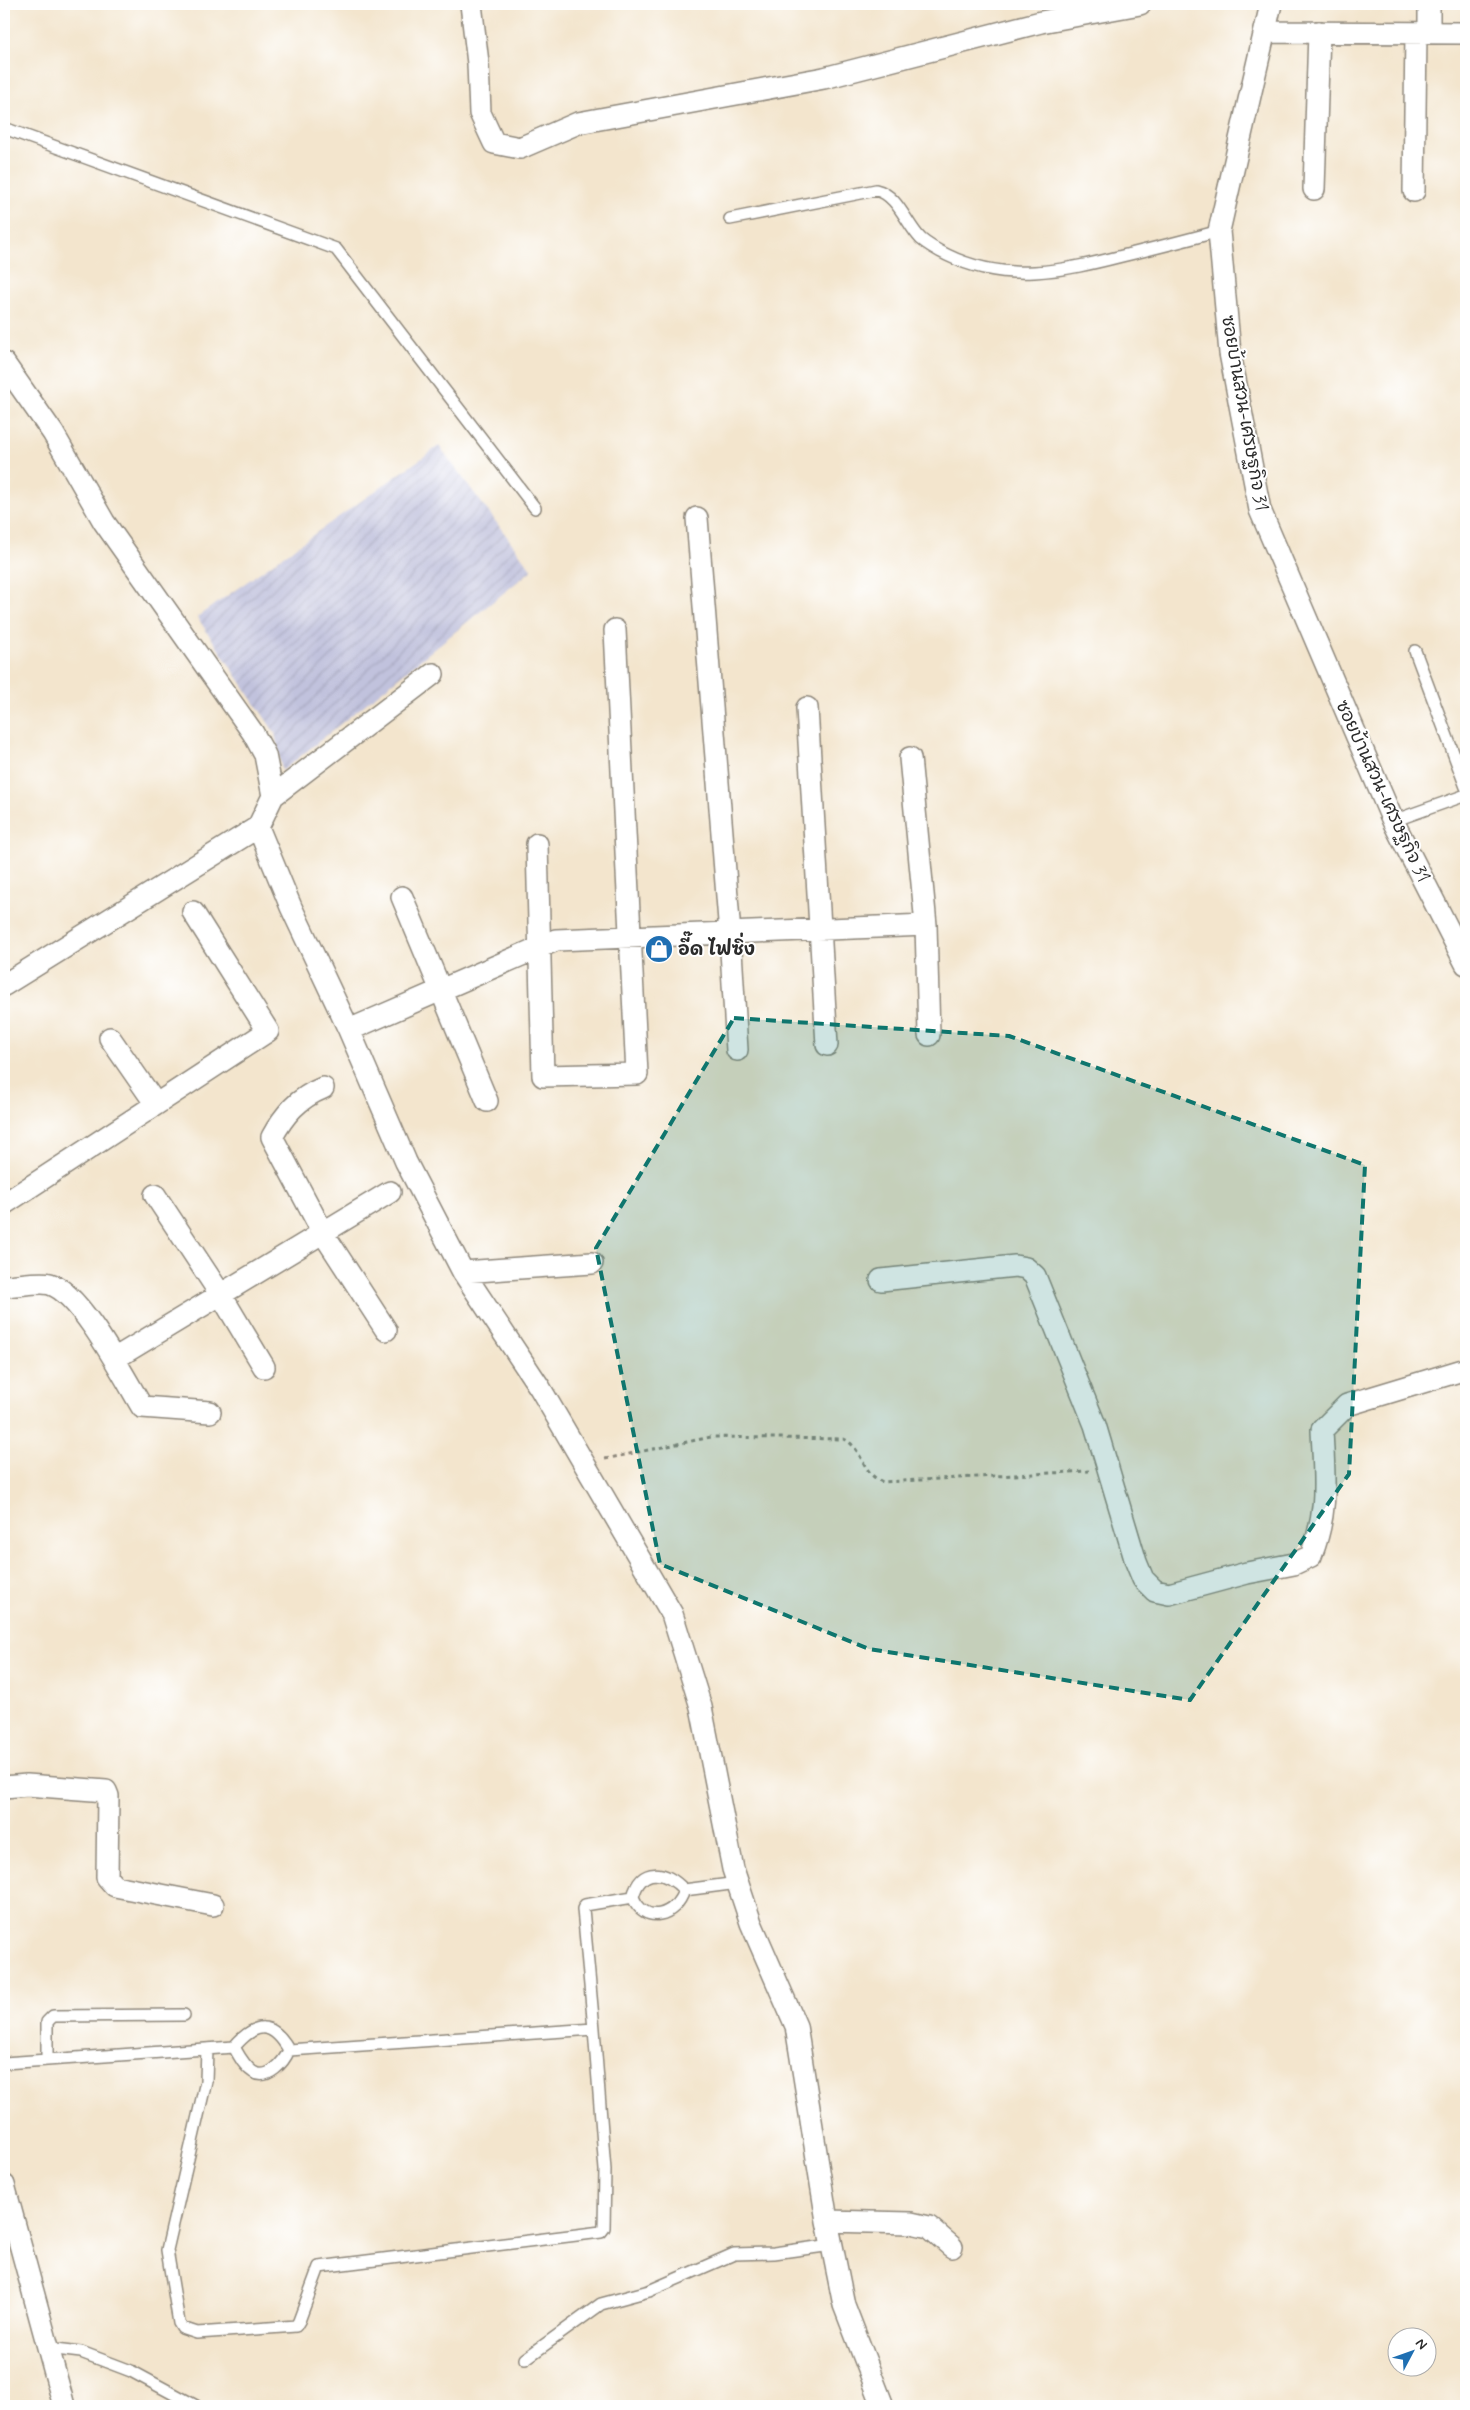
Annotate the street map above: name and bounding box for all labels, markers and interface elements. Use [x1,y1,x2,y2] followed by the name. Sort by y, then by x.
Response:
[1215,313,1274,513] street label: ซอยบ้านสวน-เศรษฐกิจ 31
[1329,696,1436,886] street label: ซอยบ้านสวน-เศรษฐกิจ 31
[678,931,755,962] place label: อี๊ด ไฟซิ่ง
[644,934,674,964] shop icon: อี๊ด ไฟซิ่ง
[1388,2328,1438,2378] north arrow
[1411,2335,1431,2354] text: N

